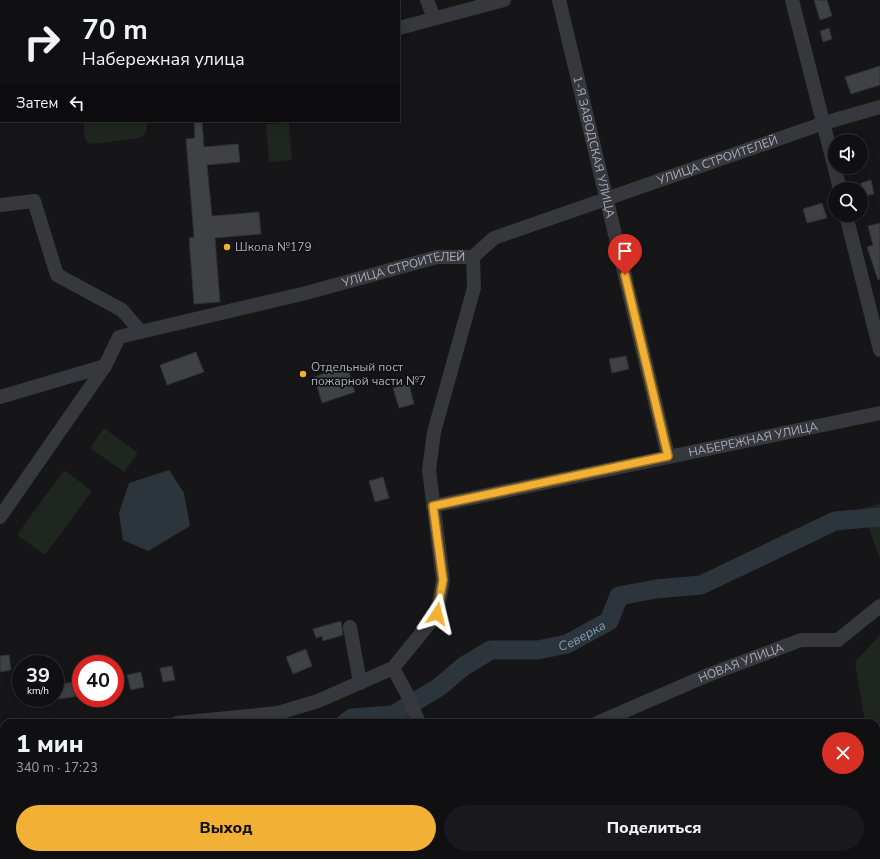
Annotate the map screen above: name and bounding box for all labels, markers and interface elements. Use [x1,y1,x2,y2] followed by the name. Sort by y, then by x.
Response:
[82,11,148,49] text: 70 m
[16,16,68,68] icon: right
[82,47,245,71] text: Набережная улица
[569,74,619,220] street label: 1-Я ЗАВОДСКАЯ УЛИЦА
[66,92,88,114] icon: left
[16,93,58,113] text: Затем
[654,132,780,189] street label: УЛИЦА СТРОИТЕЛЕЙ
[828,134,868,222] map controls
[828,134,868,174] button: sound
[828,182,868,222] button: search
[608,234,642,275] pin
[235,239,312,255] place label: Школа №179
[614,240,636,262] icon: arrive
[222,242,232,252] marker: Школа №179
[339,248,465,291] street label: УЛИЦА СТРОИТЕЛЕЙ
[311,359,426,389] place label: Отдельный пост пожарной части №7
[298,369,308,379] marker: Отдельный пост пожарной части №7
[687,418,820,461] street label: НАБЕРЕЖНАЯ УЛИЦА
[416,593,458,635] position arrow
[557,617,609,656] water label: Северка
[696,639,786,686] street label: НОВАЯ УЛИЦА
[72,655,124,707] speed limit sign: 40
[26,662,50,689] text: 39
[27,684,49,698] text: km/h
[16,728,84,760] text: 1 мин
[822,732,864,774] button: close
[16,759,98,777] text: 340 m · 17:23
[16,805,436,851] button: Выход
[444,805,864,851] button: Поделиться

